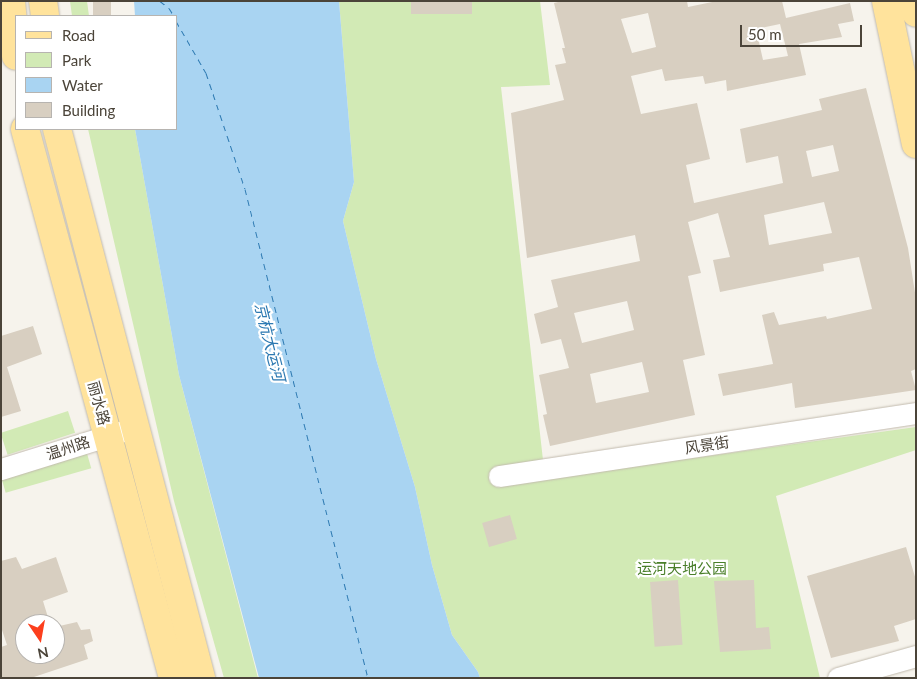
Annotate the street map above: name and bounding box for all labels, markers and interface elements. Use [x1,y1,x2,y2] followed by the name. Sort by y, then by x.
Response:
[15,15,178,130] legend
[742,15,864,47] scale bar
[748,25,782,43] text: 50 m
[62,26,95,44] text: Road
[62,51,91,69] text: Park
[62,76,103,94] text: Water
[62,101,115,119] text: Building
[251,301,289,383] water label: 京杭大运河
[84,379,114,427] street label: 丽水路
[44,432,92,464] street label: 温州路
[683,433,731,457] street label: 风景街
[637,560,727,578] park label: 运河天地公园
[15,614,65,664] north arrow
[36,644,50,663] text: N

